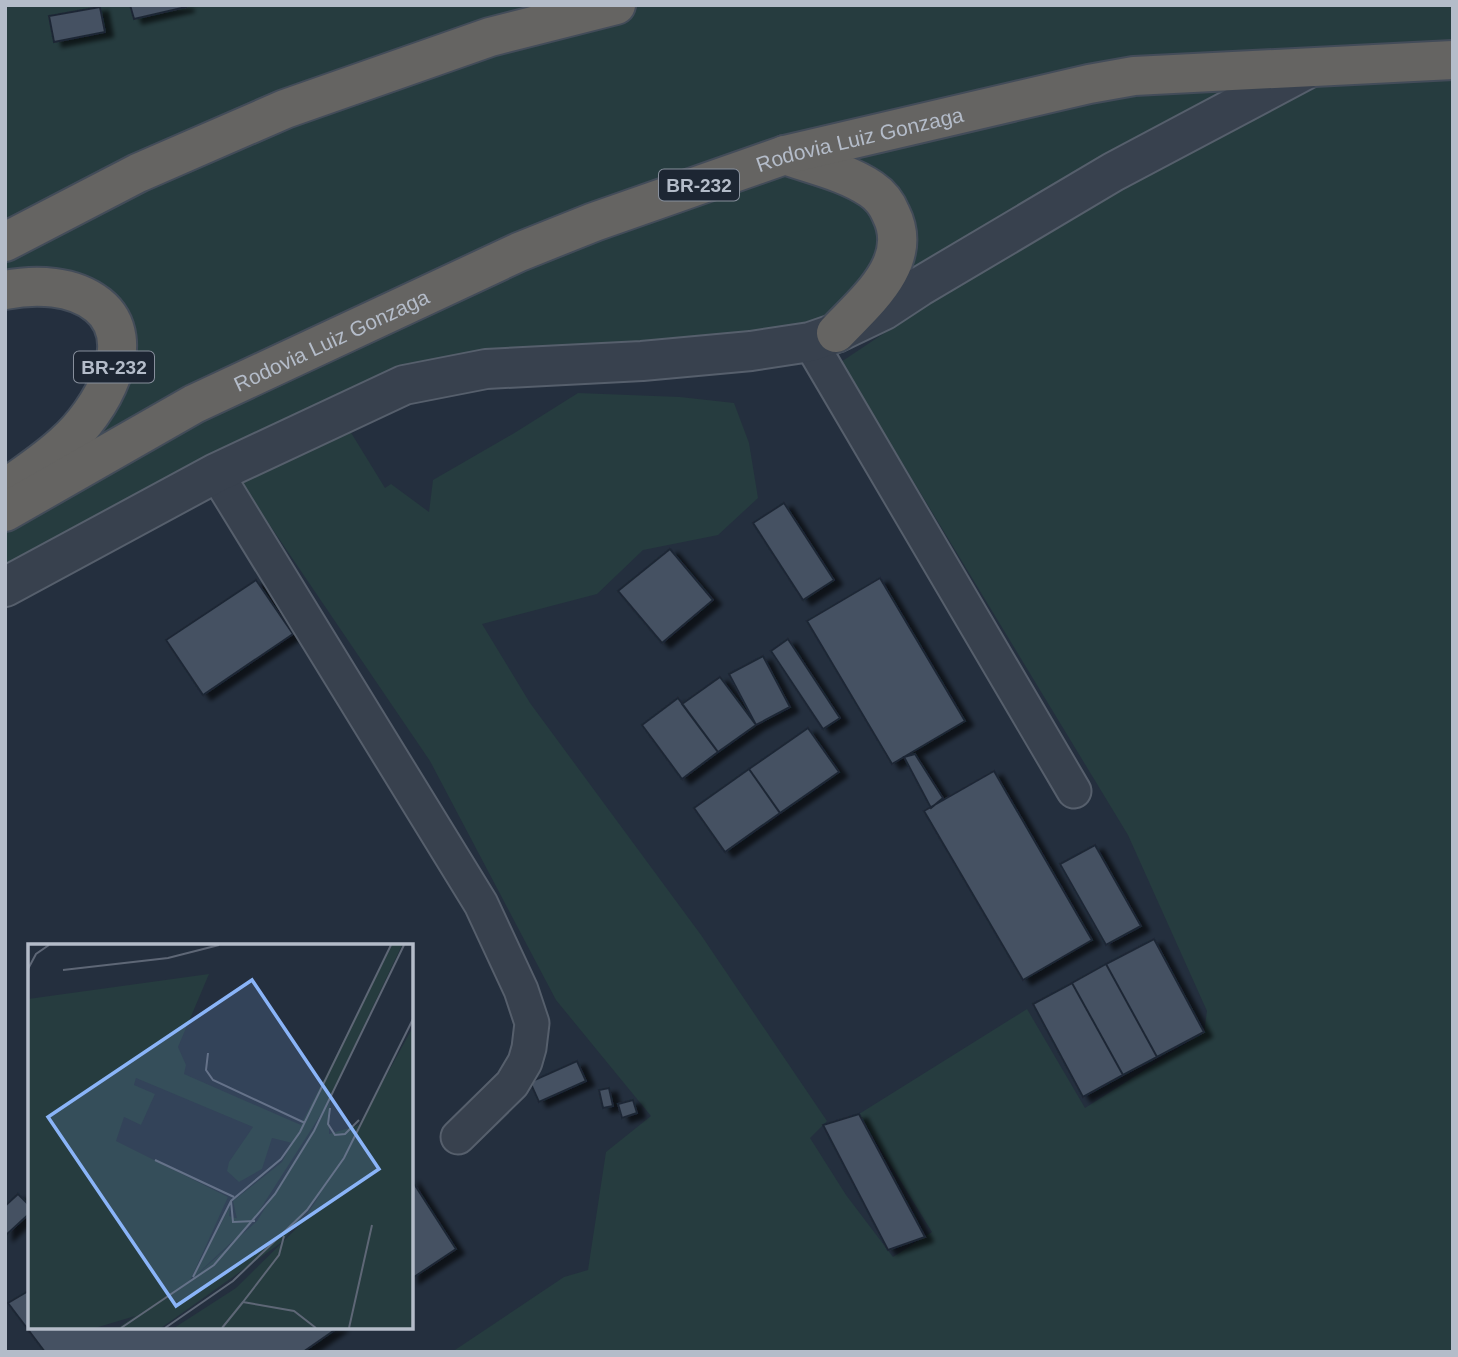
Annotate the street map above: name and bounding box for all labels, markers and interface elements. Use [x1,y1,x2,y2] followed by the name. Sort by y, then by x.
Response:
[753,102,966,176] street label: Rodovia Luiz Gonzaga
[659,169,739,200] road number: BR-232
[230,284,433,395] street label: Rodovia Luiz Gonzaga
[74,352,154,382] road number: BR-232
[28,944,413,1329] inset map

